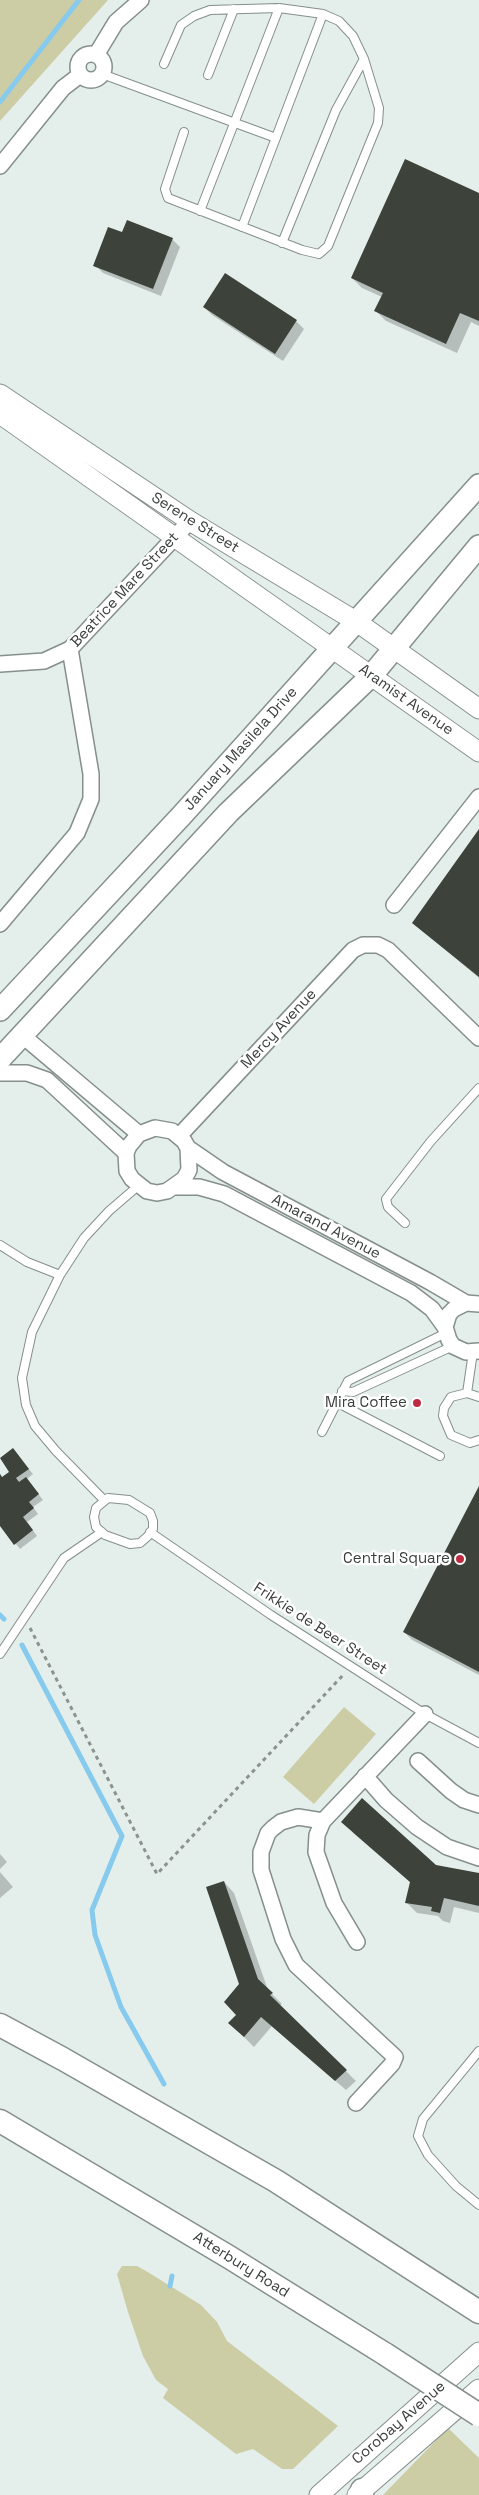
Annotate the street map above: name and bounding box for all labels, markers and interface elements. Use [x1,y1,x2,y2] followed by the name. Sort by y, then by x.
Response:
[148,489,242,557] street label: Serene Street
[67,529,183,651] street label: Beatrice Mare Street
[355,661,457,739] street label: Aramist Avenue
[181,683,301,815] street label: January Masilela Drive
[238,985,320,1073] street label: Mercy Avenue
[268,1191,384,1263] street label: Amarand Avenue
[325,1394,407,1412] place label: Mira Coffee
[411,1397,423,1409] marker: Mira Coffee
[343,1550,450,1568] place label: Central Square
[454,1553,466,1565] marker: Central Square
[250,1579,390,1679] street label: Frikkie de Beer Street
[190,2228,292,2302] street label: Atterbury Road
[349,2378,449,2468] street label: Corobay Avenue

